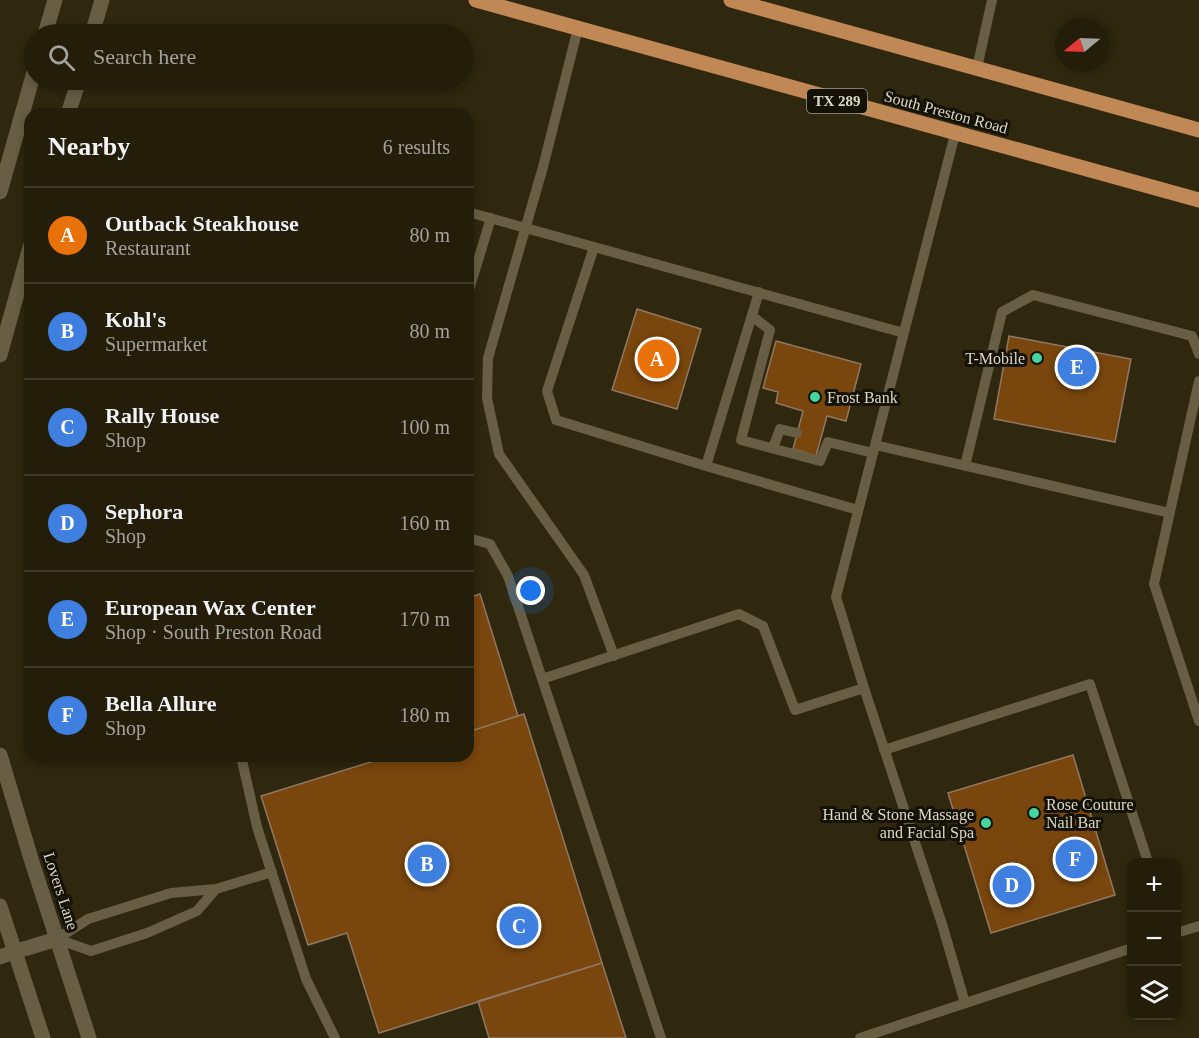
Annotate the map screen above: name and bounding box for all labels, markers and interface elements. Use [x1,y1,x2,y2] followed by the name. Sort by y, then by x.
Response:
[1055,18,1109,72] north arrow
[24,24,474,90] search box
[45,41,78,74] icon: search
[93,44,196,69] text: Search here
[882,87,1010,137] street label: South Preston Road
[807,89,867,113] road number: TX 289
[48,132,130,161] text: Nearby
[383,136,450,158] text: 6 results
[105,211,299,236] text: Outback Steakhouse
[60,224,75,246] text: A
[409,224,450,246] text: 80 m
[105,237,191,259] text: Restaurant
[105,307,166,332] text: Kohl's
[61,320,74,342] text: B
[409,320,450,342] text: 80 m
[105,333,207,355] text: Supermarket
[638,336,676,382] pin: A
[1058,344,1096,389] pin: E
[965,350,1025,367] place label: T-Mobile
[1030,351,1044,365] marker: T-Mobile
[827,389,898,406] place label: Frost Bank
[808,390,822,404] marker: Frost Bank
[105,403,219,428] text: Rally House
[60,416,75,438] text: C
[399,416,450,438] text: 100 m
[105,429,146,451] text: Shop
[105,499,183,524] text: Sephora
[60,512,75,534] text: D
[399,512,450,534] text: 160 m
[105,525,146,547] text: Shop
[516,576,545,605] your location
[105,595,316,620] text: European Wax Center
[61,608,74,630] text: E
[399,608,450,630] text: 170 m
[105,621,322,643] text: Shop · South Preston Road
[105,691,216,716] text: Bella Allure
[61,704,74,726] text: F
[399,704,450,726] text: 180 m
[105,717,146,739] text: Shop
[1046,796,1134,831] place label: Rose Couture Nail Bar
[822,806,974,842] place label: Hand & Stone Massage and Facial Spa
[1027,806,1041,820] marker: Rose Couture Nail Bar
[979,816,993,830] marker: Hand & Stone Massage and Facial Spa
[1056,836,1094,882] pin: F
[408,842,446,886] pin: B
[40,850,82,932] street label: Lovers Lane
[1127,858,1181,1020] map controls
[1127,858,1181,912] button: +
[992,862,1032,908] pin: D
[500,904,538,948] pin: C
[1127,912,1181,966] button: −
[1127,966,1181,1020] button: layers

